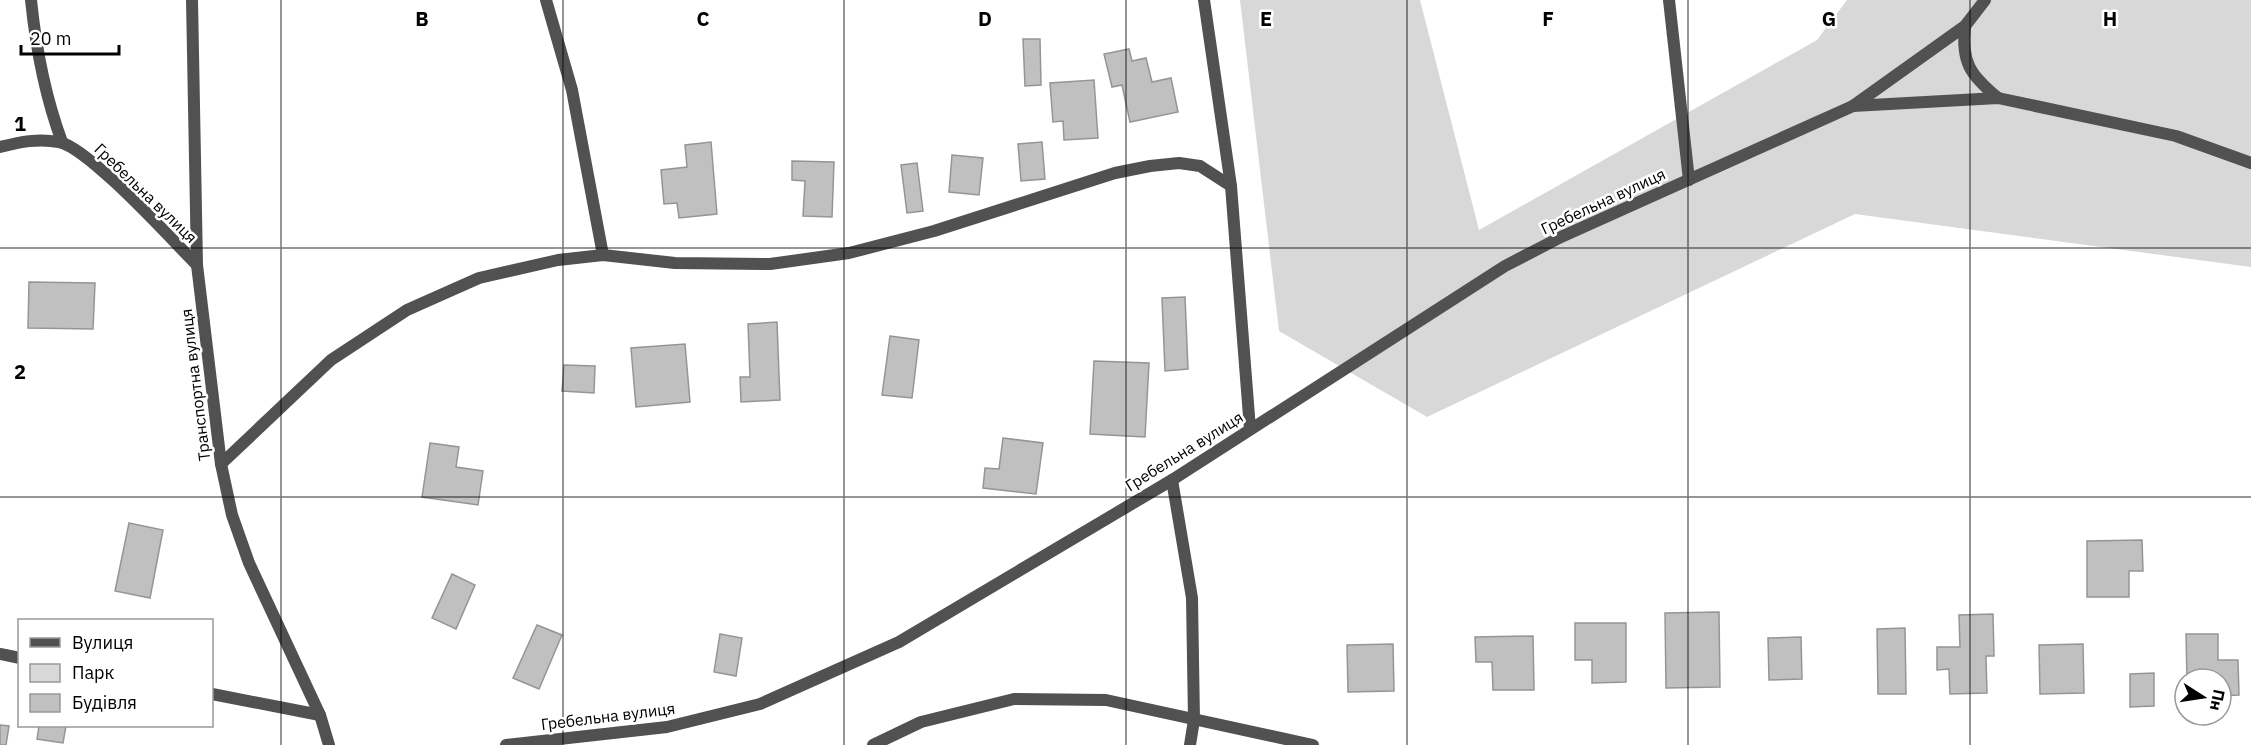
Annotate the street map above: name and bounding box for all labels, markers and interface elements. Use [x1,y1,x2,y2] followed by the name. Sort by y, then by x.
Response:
[415,5,429,32] text: B
[696,5,710,32] text: C
[978,5,992,32] text: D
[1260,5,1272,32] text: E
[1542,5,1554,32] text: F
[1822,5,1836,32] text: G
[2103,5,2117,32] text: H
[21,18,118,56] scale bar
[30,27,72,50] text: 20 m
[14,110,26,137] text: 1
[90,139,202,247] street label: Гребельна вулиця
[1538,163,1668,239] street label: Гребельна вулиця
[176,308,214,462] street label: Транспортна вулиця
[14,358,26,385] text: 2
[1121,407,1247,495] street label: Гребельна вулиця
[18,619,213,727] legend
[72,631,133,654] text: Вулиця
[72,661,115,684] text: Парк
[2173,667,2233,727] north arrow
[2206,688,2230,713] text: Пн
[72,691,137,714] text: Будівля
[540,698,676,734] street label: Гребельна вулиця

